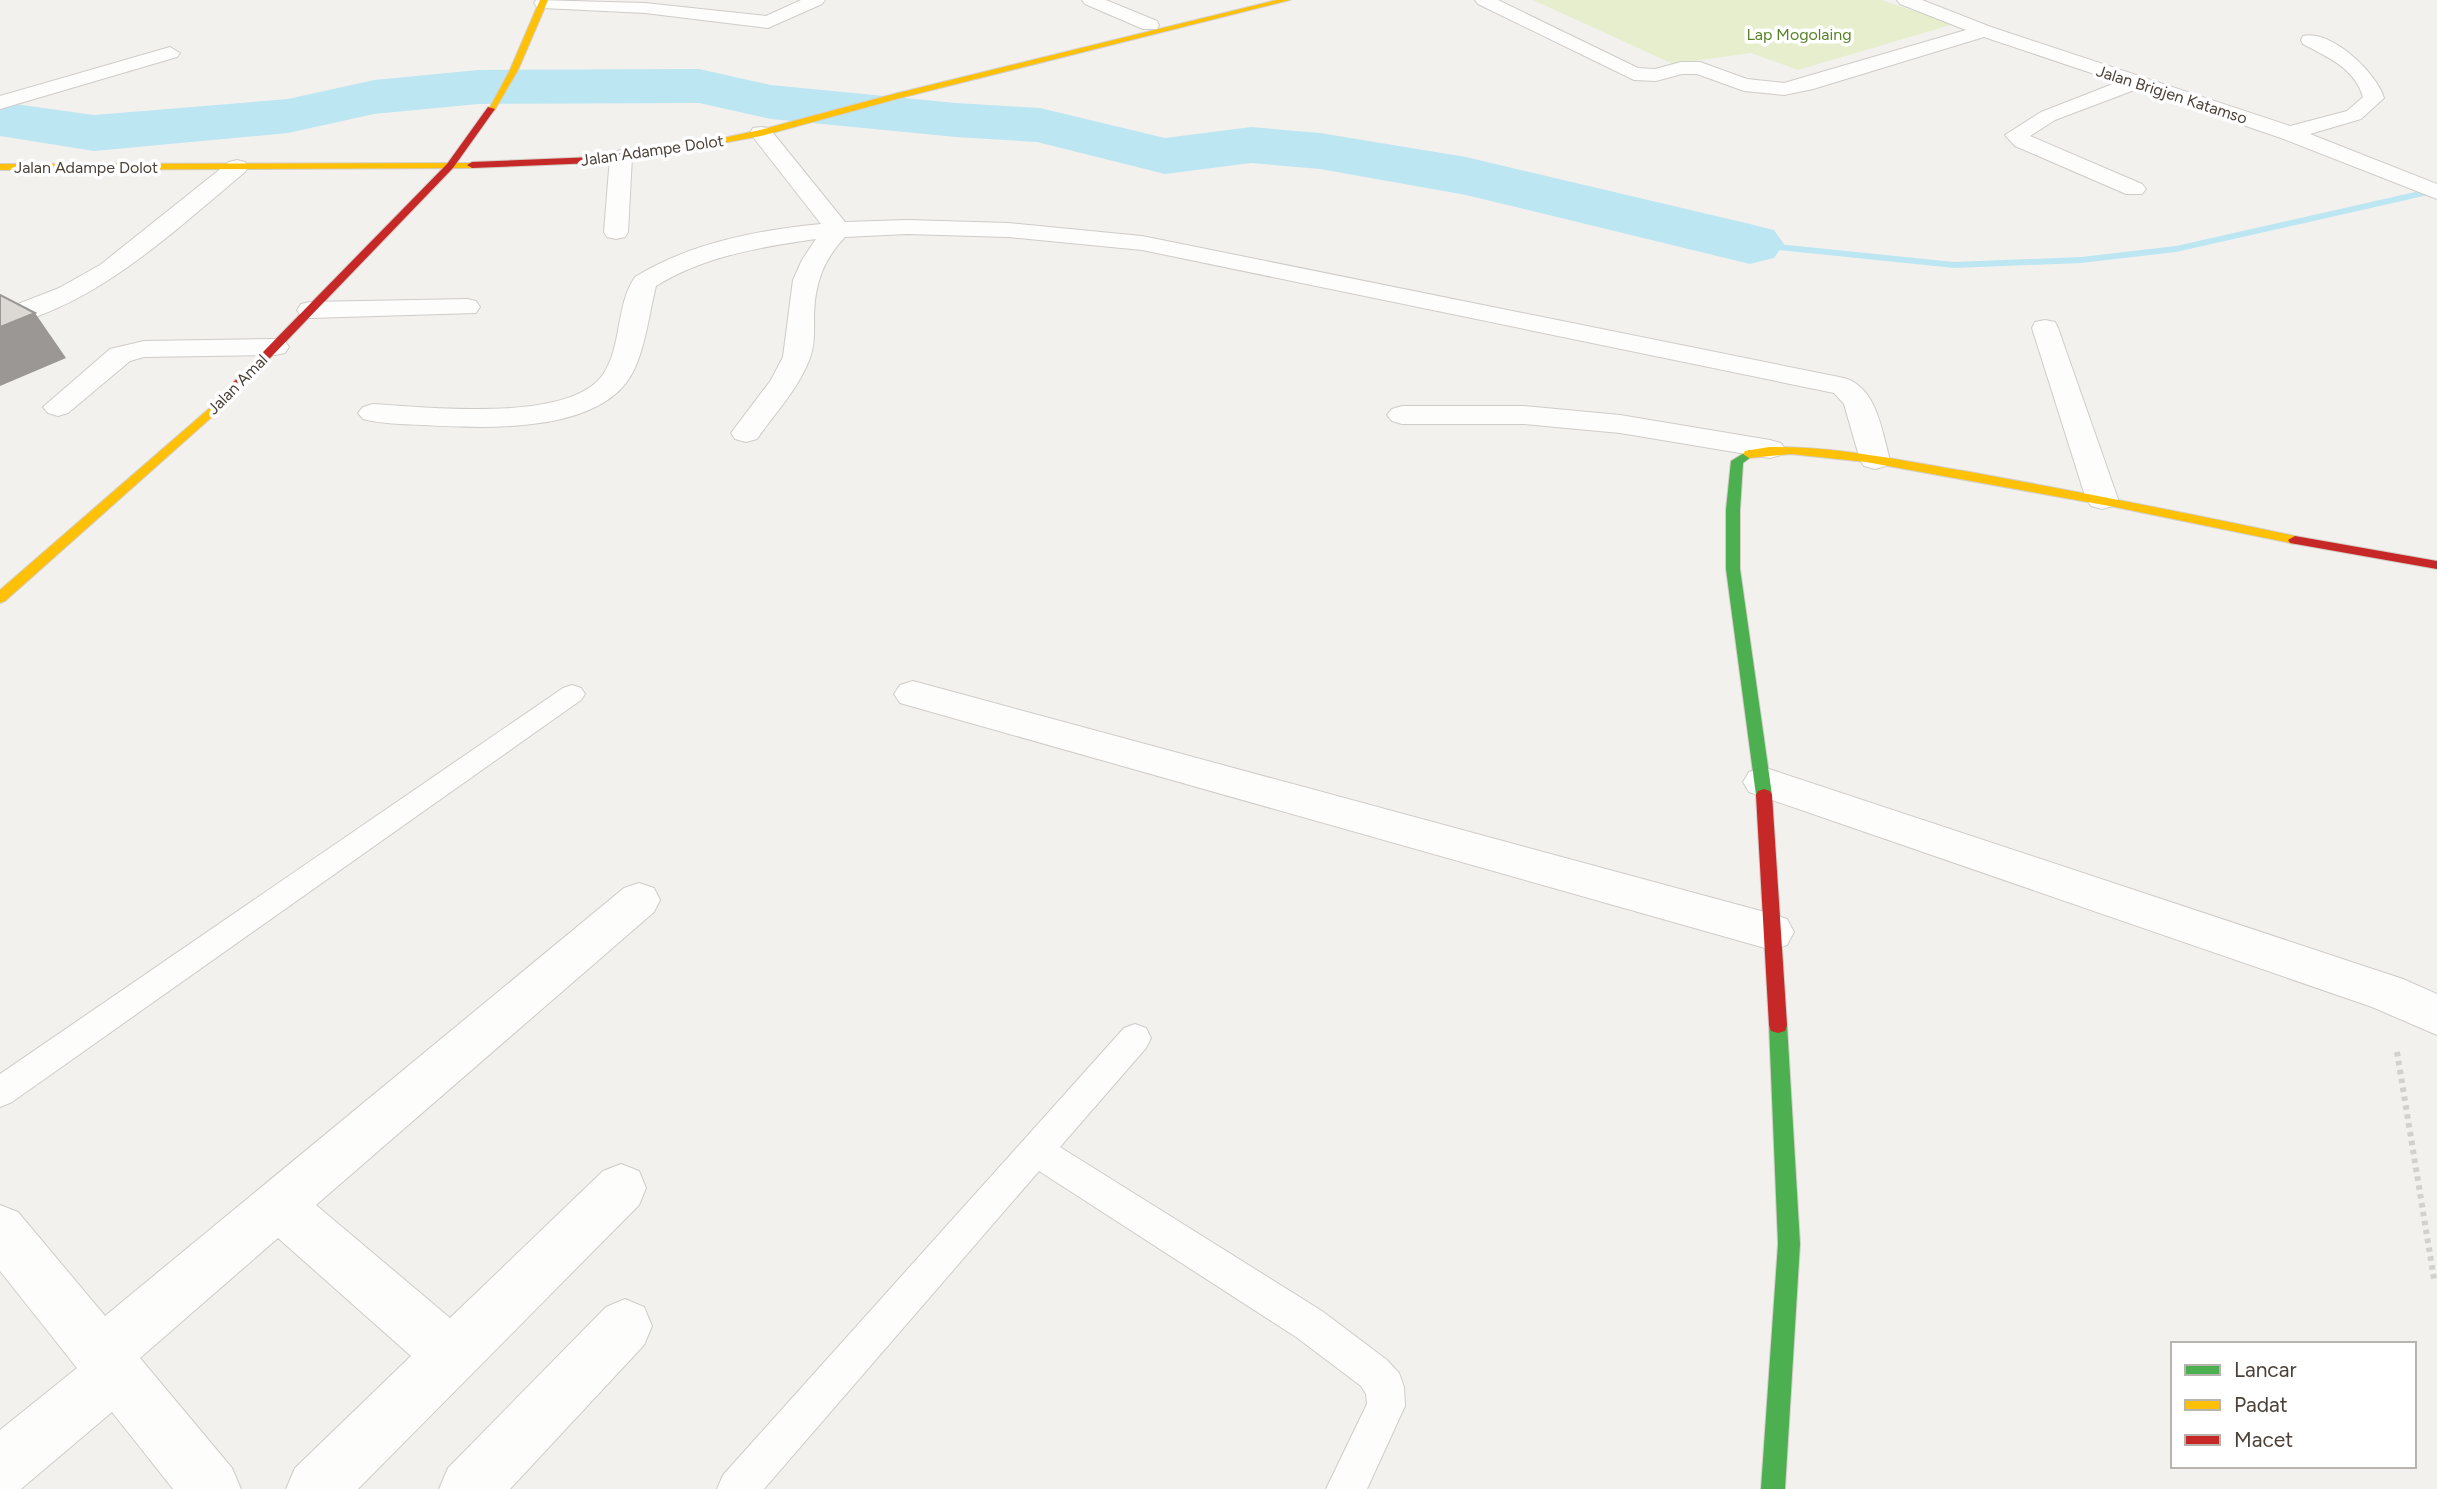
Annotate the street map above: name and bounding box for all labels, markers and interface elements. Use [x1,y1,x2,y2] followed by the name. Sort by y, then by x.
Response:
[1746,25,1852,44] park label: Lap Mogolaing
[2094,61,2250,128] street label: Jalan Brigjen Katamso
[579,131,725,170] street label: Jalan Adampe Dolot
[14,158,158,177] street label: Jalan Adampe Dolot
[203,350,271,418] street label: Jalan Amal
[2171,1342,2416,1468] legend
[2234,1357,2297,1382] text: Lancar
[2234,1392,2288,1417] text: Padat
[2234,1427,2293,1452] text: Macet

